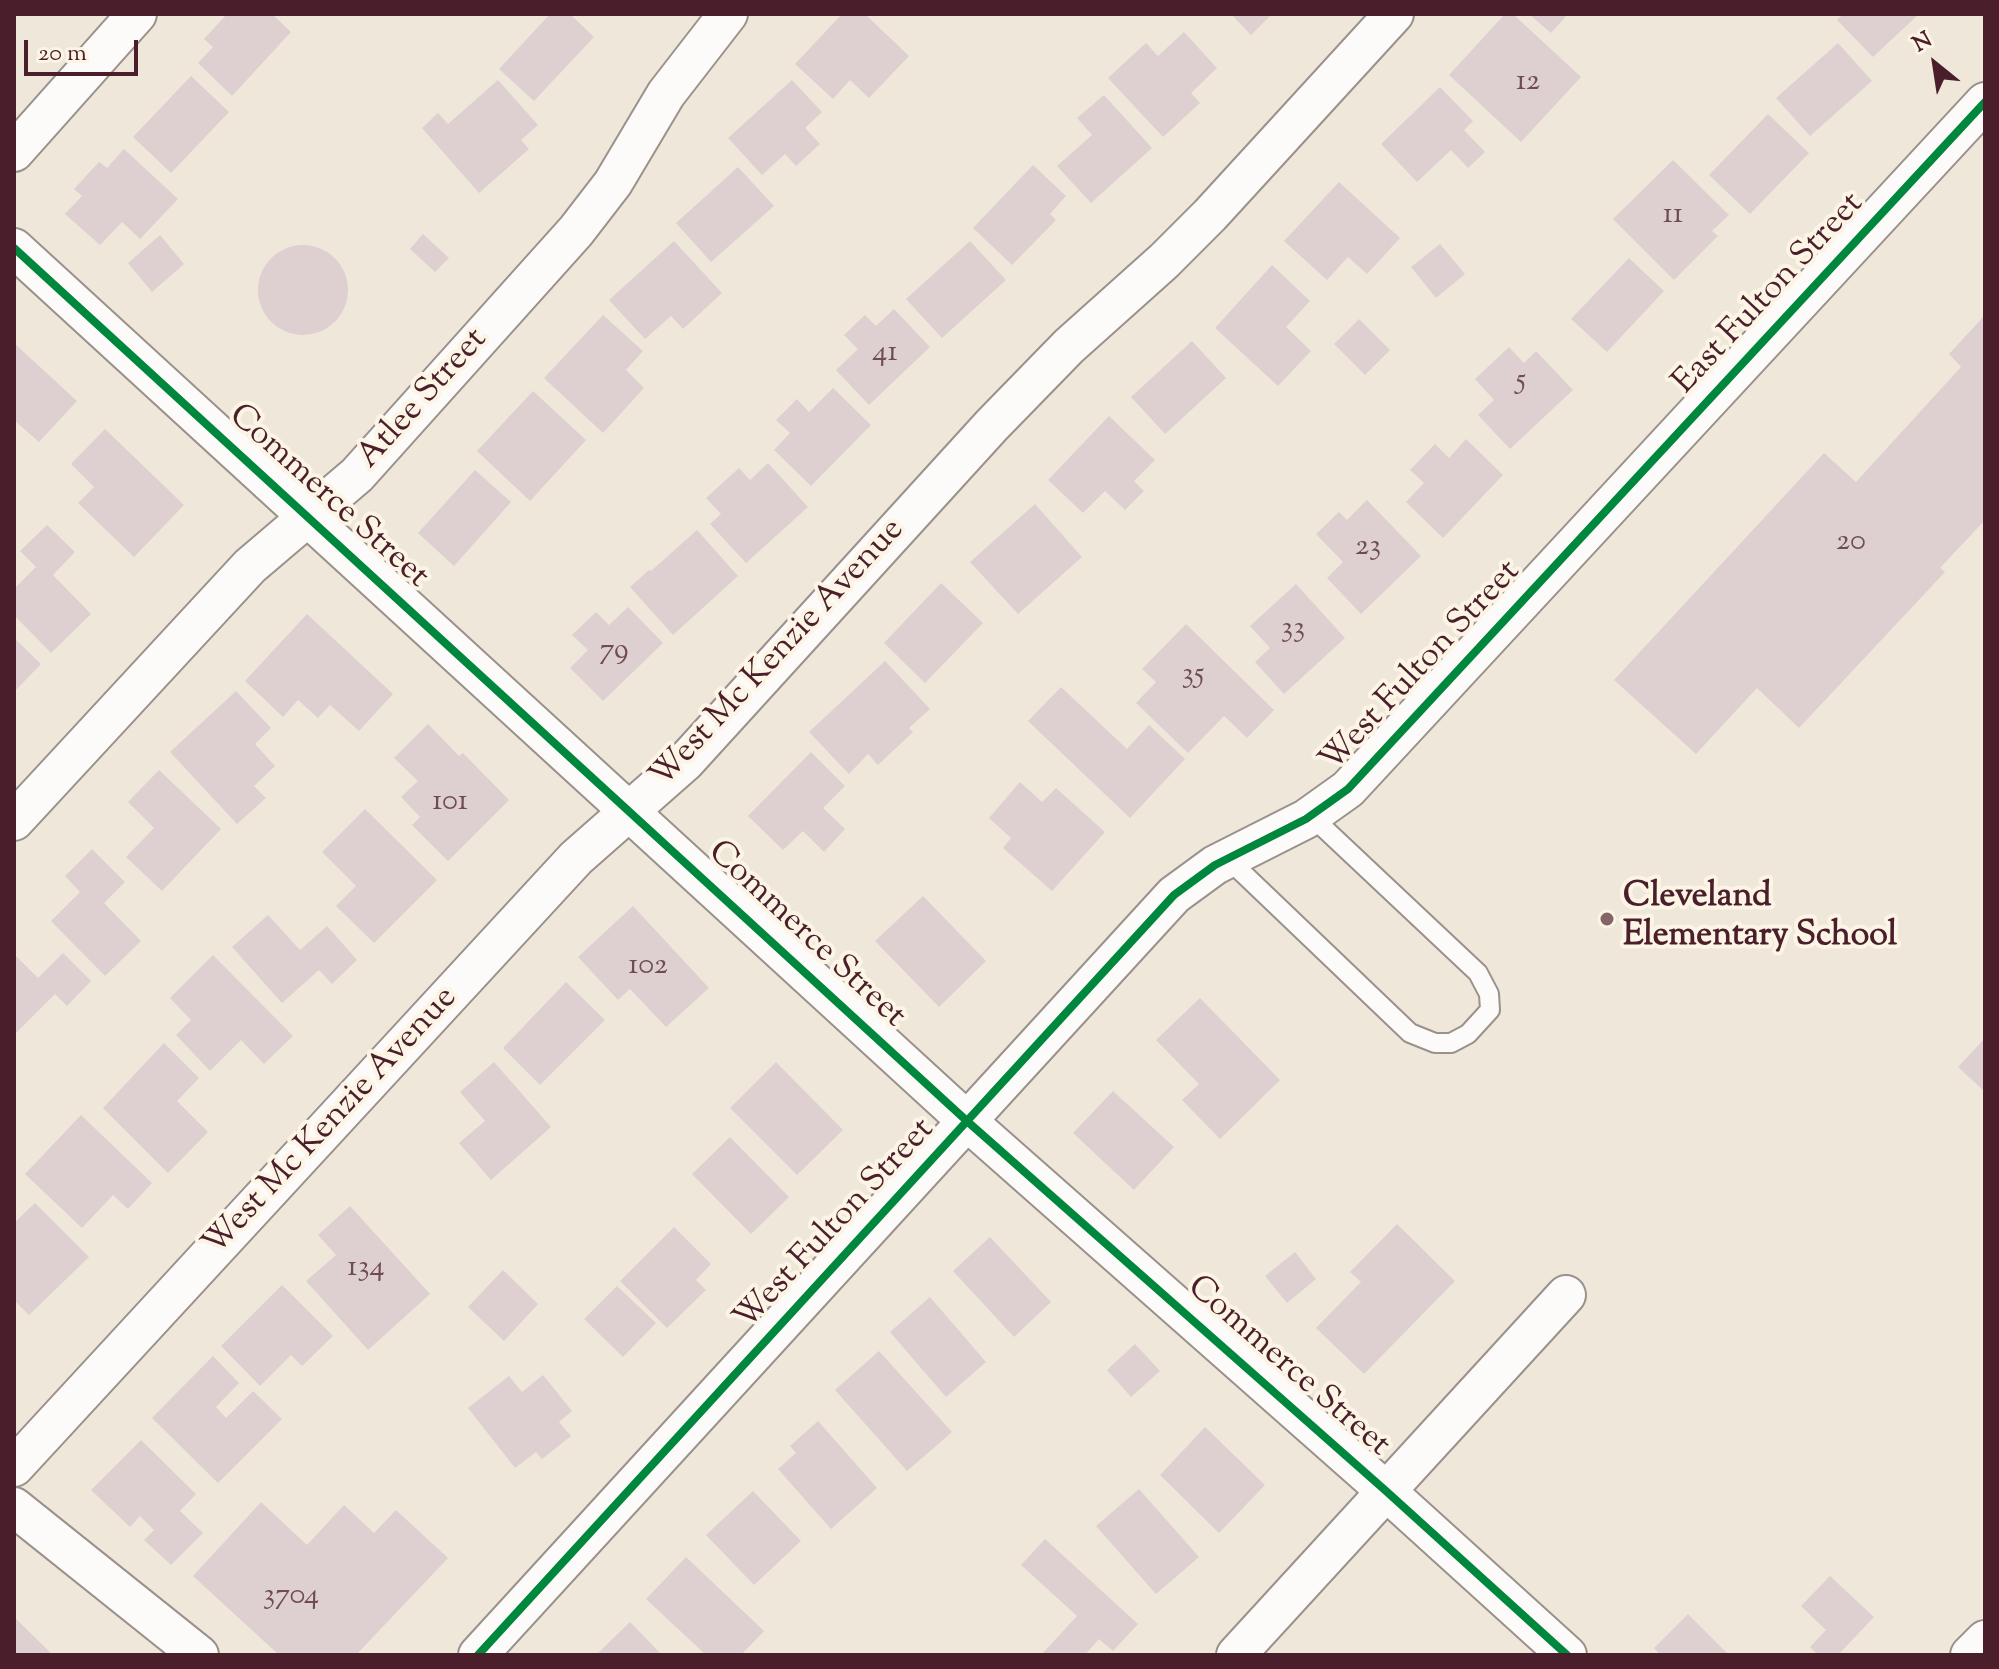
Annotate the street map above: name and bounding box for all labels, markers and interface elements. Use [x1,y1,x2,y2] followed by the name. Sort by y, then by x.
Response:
[28,24,142,74] scale bar
[1895,24,1975,104] north arrow
[1907,25,1939,61] text: N
[38,37,87,71] text: 20 m
[1516,66,1540,102] house number: 12
[1666,186,1874,404] street label: East Fulton Street
[1663,199,1683,235] house number: 11
[350,321,498,479] street label: Atlee Street
[872,337,898,373] house number: 41
[1516,365,1526,401] house number: 5
[218,397,436,599] street label: Commerce Street
[643,512,915,798] street label: West Mc Kenzie Avenue
[1836,526,1866,562] house number: 20
[1355,531,1381,567] house number: 23
[1313,554,1531,782] street label: West Fulton Street
[1281,613,1305,649] house number: 33
[599,635,629,671] house number: 79
[1182,659,1204,695] house number: 35
[432,786,468,822] house number: 101
[698,834,912,1038] street label: Commerce Street
[1623,879,1897,958] place label: Cleveland Elementary School
[1598,910,1616,928] marker: Cleveland Elementary School
[628,950,668,986] house number: 102
[196,980,468,1266] street label: West Mc Kenzie Avenue
[727,1112,945,1340] street label: West Fulton Street
[347,1252,385,1288] house number: 134
[1177,1269,1397,1467] street label: Commerce Street
[263,1580,319,1616] house number: 3704

